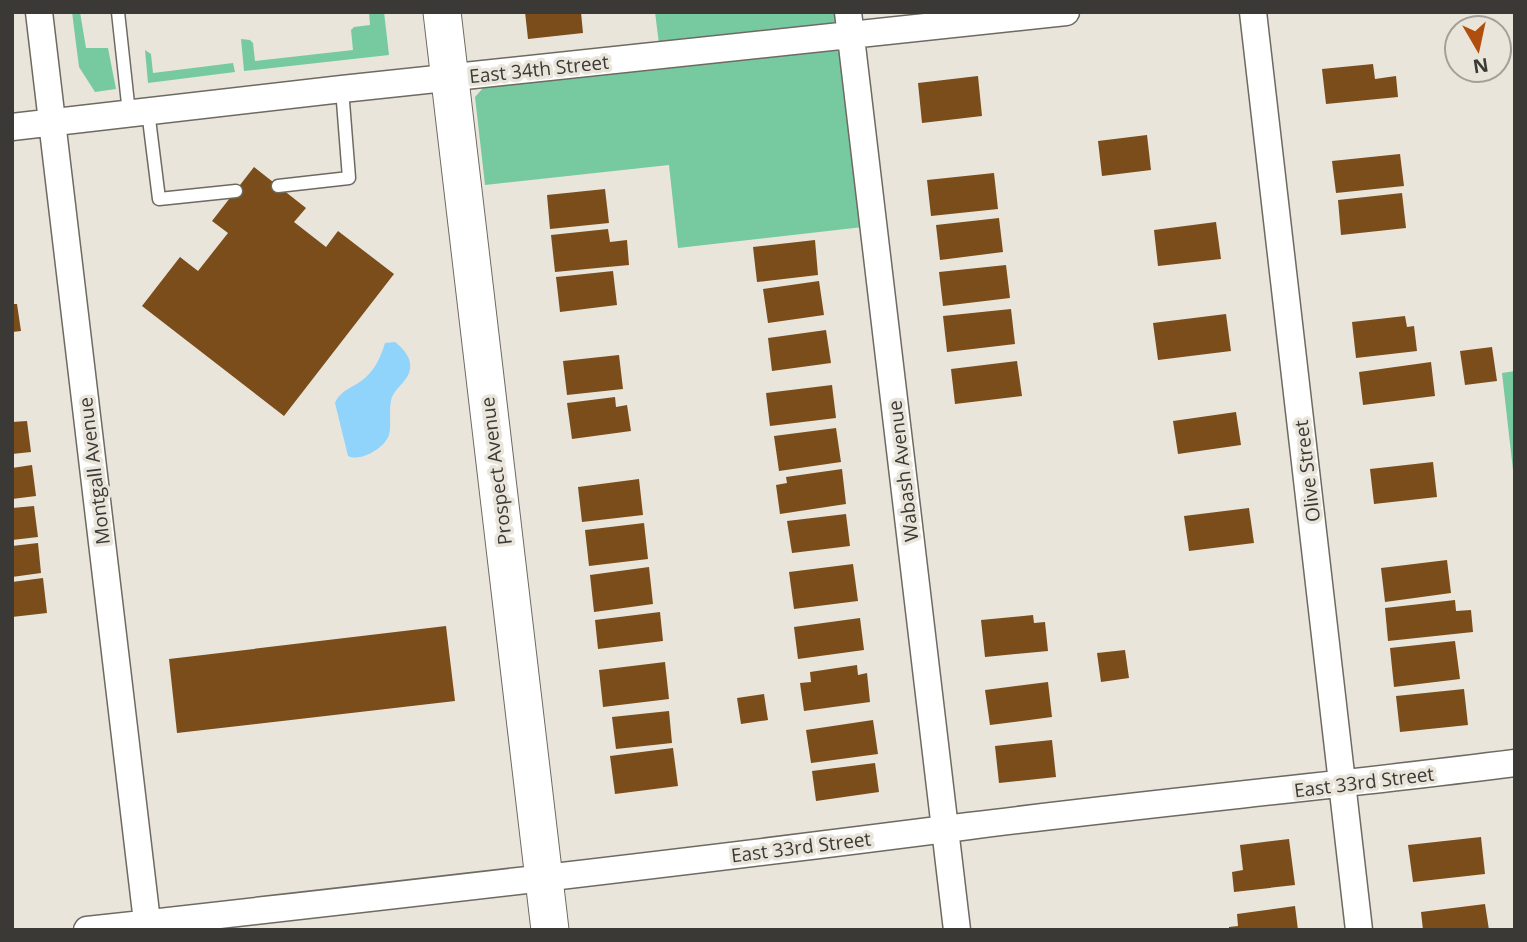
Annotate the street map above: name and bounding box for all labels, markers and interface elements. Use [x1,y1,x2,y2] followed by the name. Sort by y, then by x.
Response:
[1443,14,1513,84] north arrow
[468,49,610,89] street label: East 34th Street
[1471,52,1490,80] text: N
[72,396,116,546] street label: Montgall Avenue
[474,396,518,546] street label: Prospect Avenue
[881,399,925,543] street label: Wabash Avenue
[1288,418,1326,523] street label: Olive Street
[1292,760,1436,803] street label: East 33rd Street
[729,825,873,868] street label: East 33rd Street

